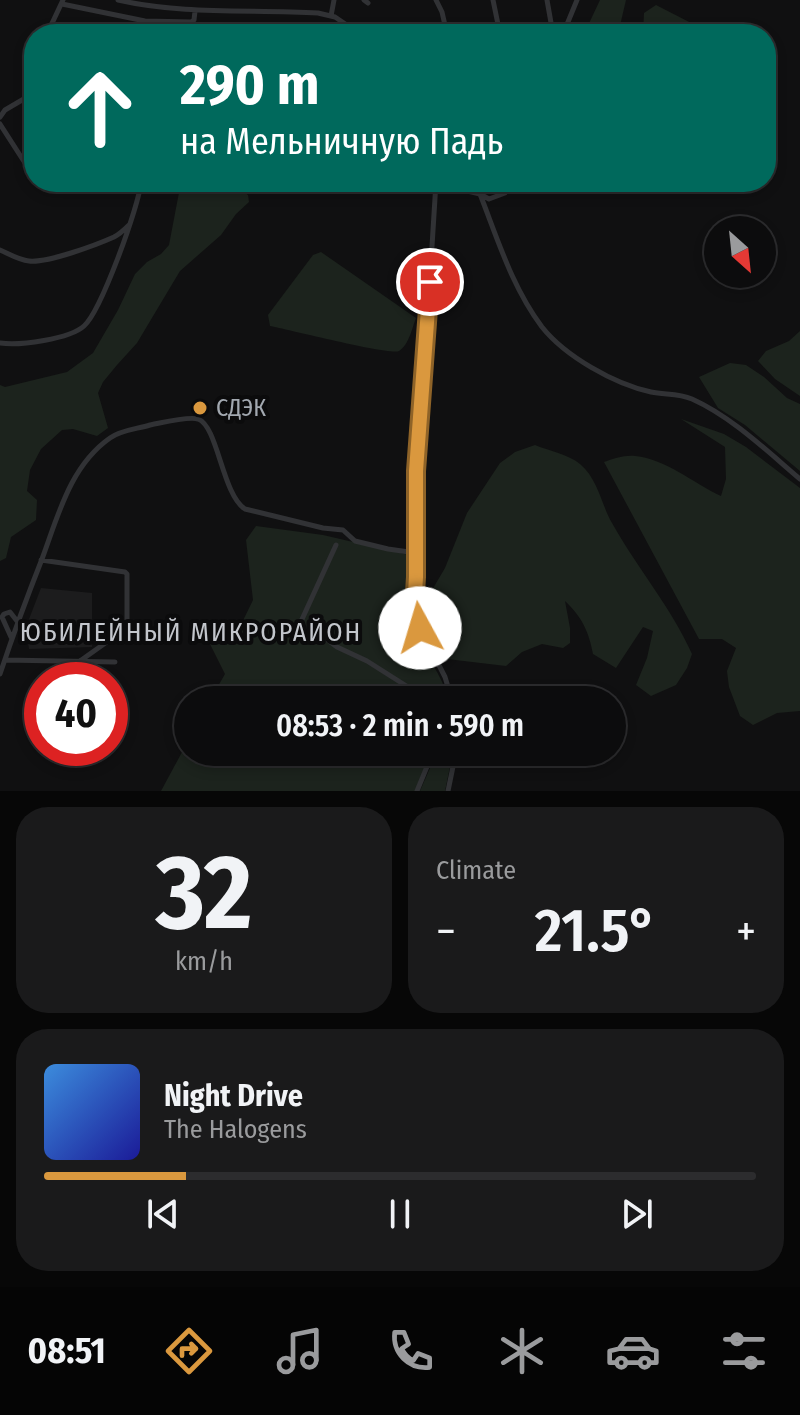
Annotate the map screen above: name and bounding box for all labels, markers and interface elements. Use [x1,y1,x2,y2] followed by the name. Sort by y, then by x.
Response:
[180,52,320,119] text: 290 m
[48,56,152,160] icon: ahead
[180,120,503,164] text: на Мельничную Падь
[704,216,776,288] north arrow
[704,216,776,288] map controls
[396,248,464,316] pin
[408,260,452,304] icon: arrive
[216,394,266,422] place label: СДЭК
[191,399,209,417] marker: СДЭК
[378,586,462,670] position arrow
[20,617,362,648] district label: ЮБИЛЕЙНЫЙ МИКРОРАЙОН
[24,662,128,766] speed limit sign: 40
[276,708,524,744] text: 08:53 · 2 min · 590 m
[156,831,252,956] text: 32
[436,855,516,886] text: Climate
[535,895,657,967] text: 21.5°
[436,905,456,958] text: −
[736,905,756,958] text: +
[175,946,233,977] text: km/h
[164,1078,303,1114] text: Night Drive
[164,1114,307,1145] text: The Halogens
[141,1192,185,1236] icon: previous
[378,1192,422,1236] icon: pause
[615,1192,659,1236] icon: next
[161,1323,217,1379] icon: directions
[272,1323,328,1379] icon: music
[383,1323,439,1379] icon: phone
[494,1323,550,1379] icon: climate
[605,1323,661,1379] icon: car
[716,1323,772,1379] icon: filters
[28,1329,106,1373] text: 08:51

